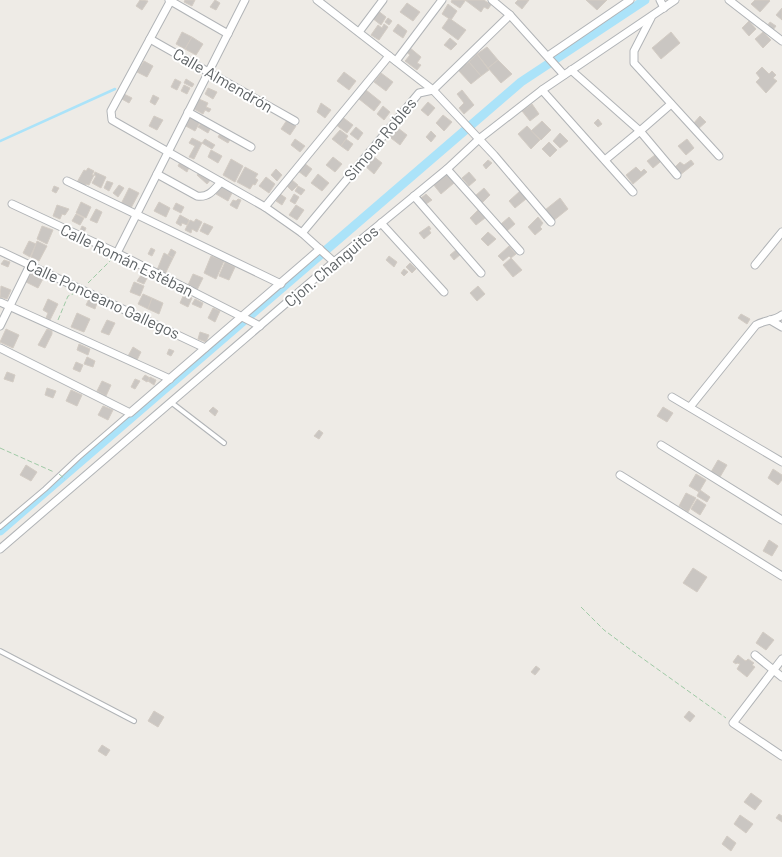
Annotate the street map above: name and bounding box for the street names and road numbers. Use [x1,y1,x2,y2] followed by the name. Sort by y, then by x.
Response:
[170,43,277,116] street label: Calle Almendrón
[339,93,420,184] street label: Simona Robles
[58,219,197,300] street label: Calle Román Estéban
[280,221,381,310] street label: Cjon. Changuitos
[23,255,183,343] street label: Calle Ponceano Gallegos

